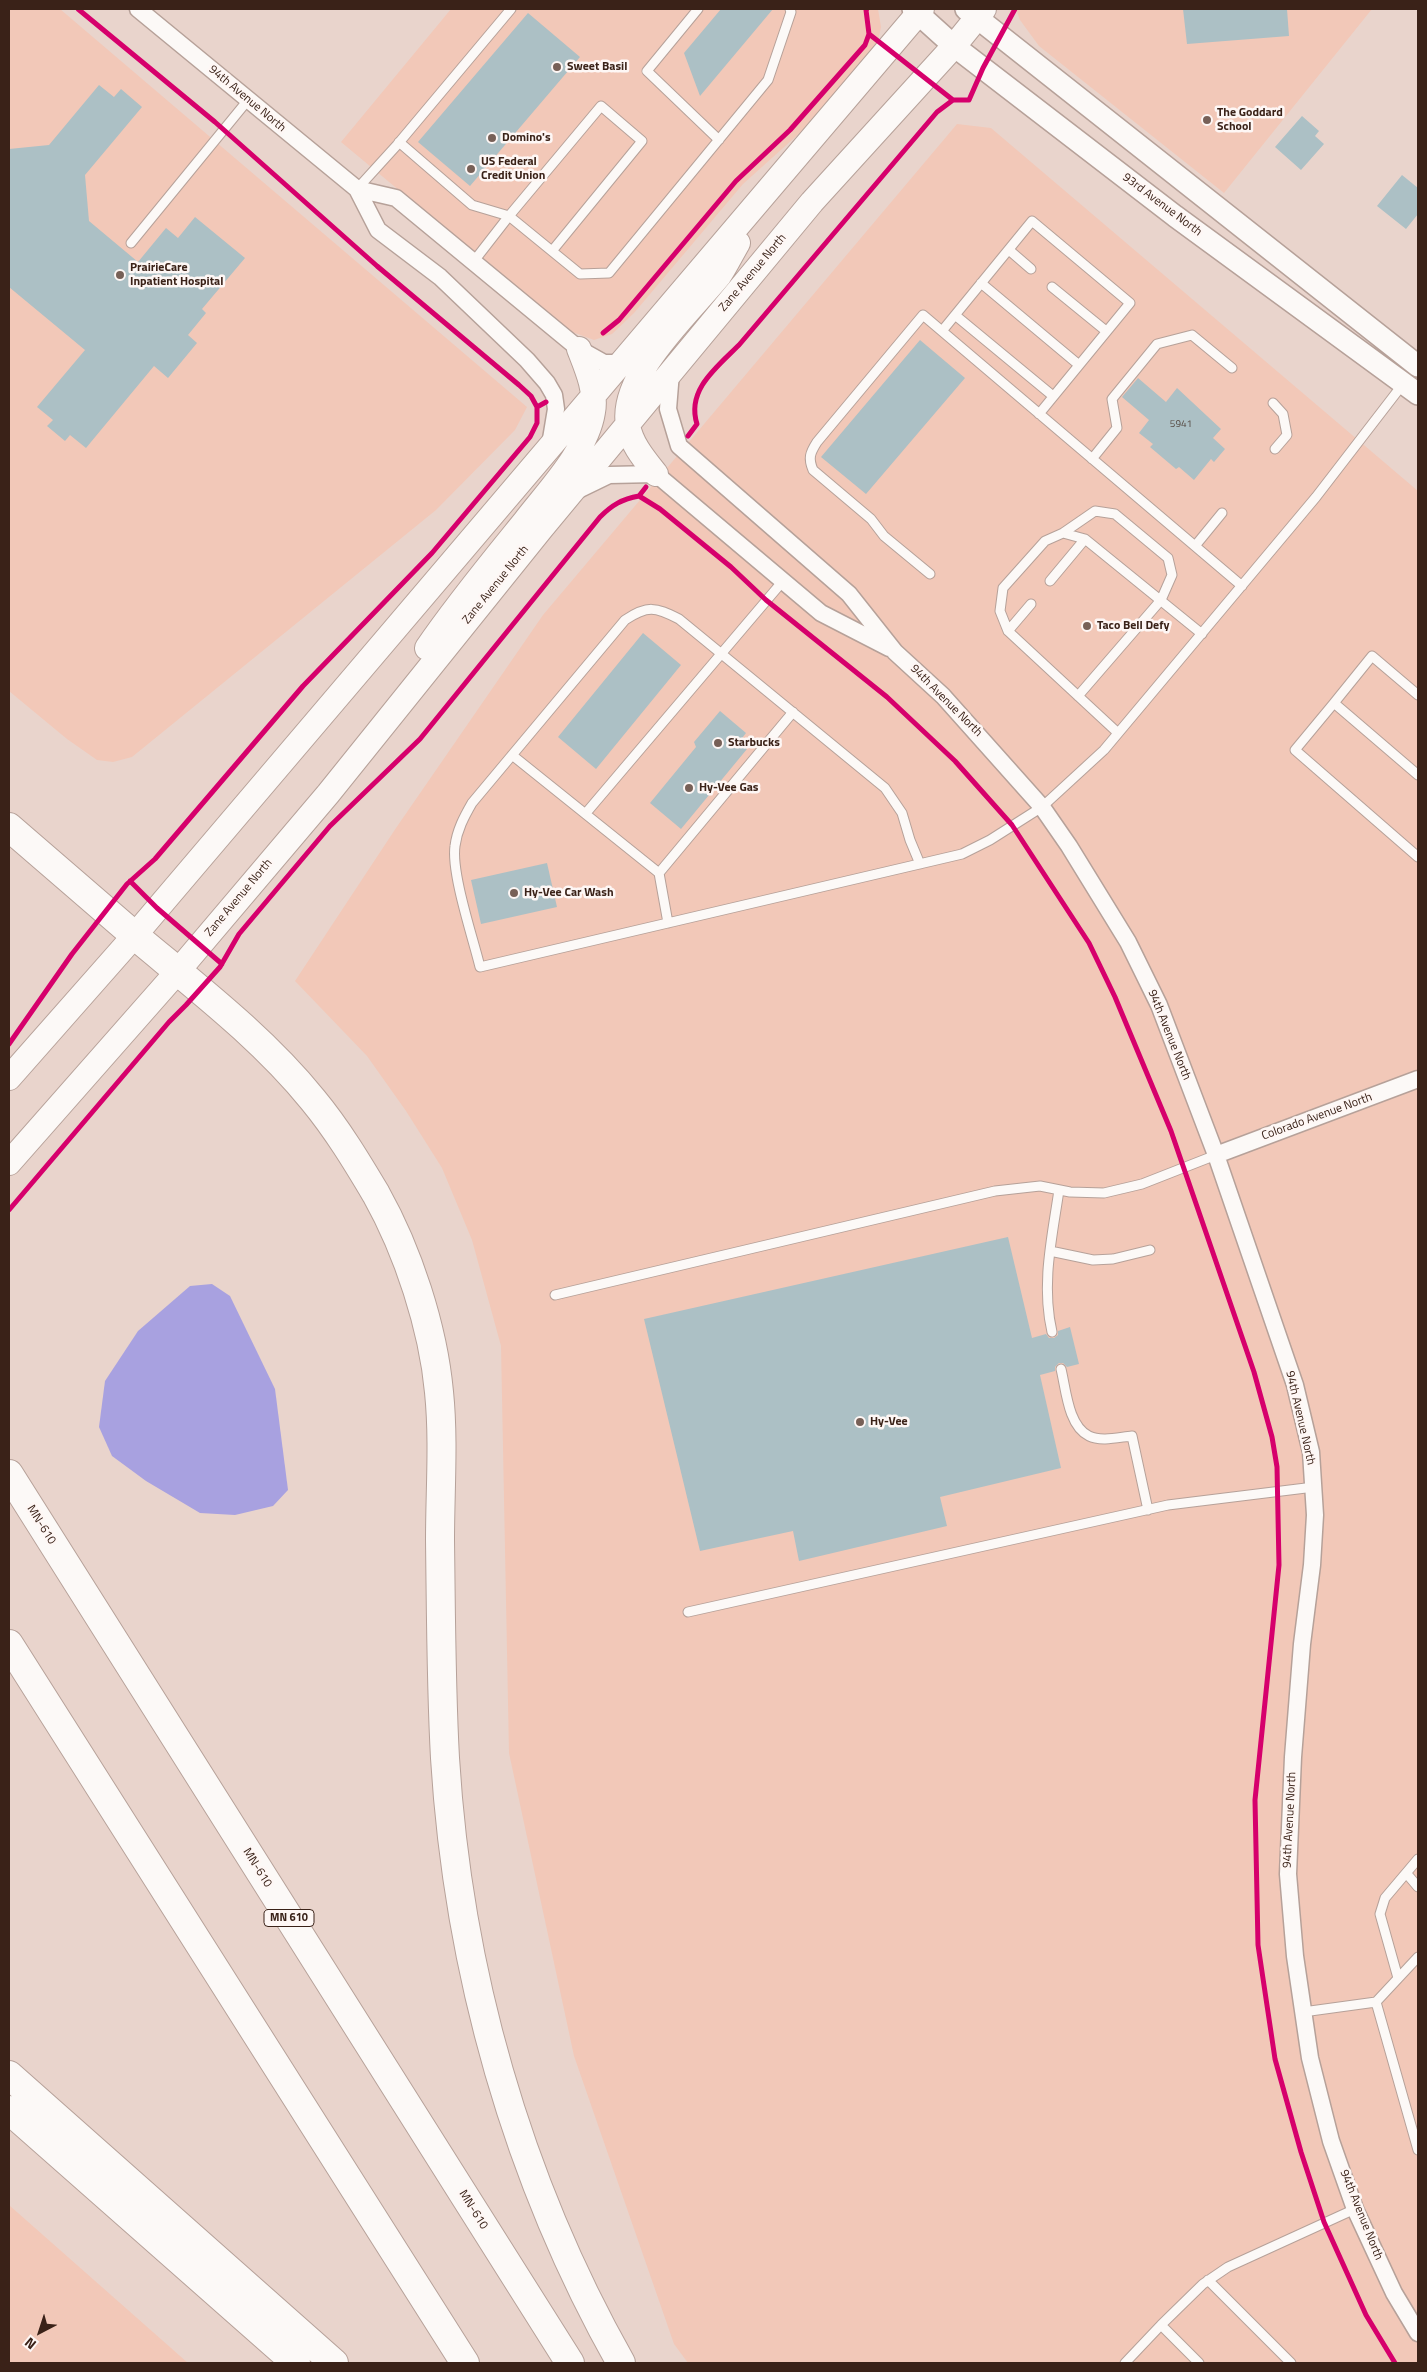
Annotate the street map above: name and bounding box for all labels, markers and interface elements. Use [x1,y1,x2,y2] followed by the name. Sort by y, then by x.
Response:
[567,60,627,74] place label: Sweet Basil
[551,61,563,73] marker: Sweet Basil
[206,63,288,135] street label: 94th Avenue North
[1217,106,1283,134] place label: The Goddard School
[1201,114,1213,126] marker: The Goddard School
[502,131,551,145] place label: Domino's
[486,132,498,144] marker: Domino's
[481,155,545,183] place label: US Federal Credit Union
[465,163,477,175] marker: US Federal Credit Union
[1119,170,1205,240] street label: 93rd Avenue North
[716,231,790,315] street label: Zane Avenue North
[130,261,223,289] place label: PrairieCare Inpatient Hospital
[114,269,126,281] marker: PrairieCare Inpatient Hospital
[1170,419,1192,431] house number: 5941
[460,543,532,627] street label: Zane Avenue North
[1097,619,1170,633] place label: Taco Bell Defy
[1081,620,1093,632] marker: Taco Bell Defy
[907,662,985,740] street label: 94th Avenue North
[728,736,780,750] place label: Starbucks
[712,737,724,749] marker: Starbucks
[699,781,759,795] place label: Hy-Vee Gas
[683,782,695,794] marker: Hy-Vee Gas
[202,856,276,940] street label: Zane Avenue North
[524,886,614,900] place label: Hy-Vee Car Wash
[508,887,520,899] marker: Hy-Vee Car Wash
[1144,988,1194,1082] street label: 94th Avenue North
[1260,1090,1374,1144] street label: Colorado Avenue North
[1282,1370,1318,1466] street label: 94th Avenue North
[870,1415,908,1429] place label: Hy-Vee
[854,1416,866,1428] marker: Hy-Vee
[23,1503,59,1547] street label: MN-610
[1280,1772,1300,1868] street label: 94th Avenue North
[239,1846,275,1890] street label: MN-610
[264,1910,314,1926] road number: MN 610
[1336,2168,1386,2262] street label: 94th Avenue North
[455,2188,491,2232] street label: MN-610
[15,2307,65,2357] north arrow
[20,2333,41,2355] text: N

